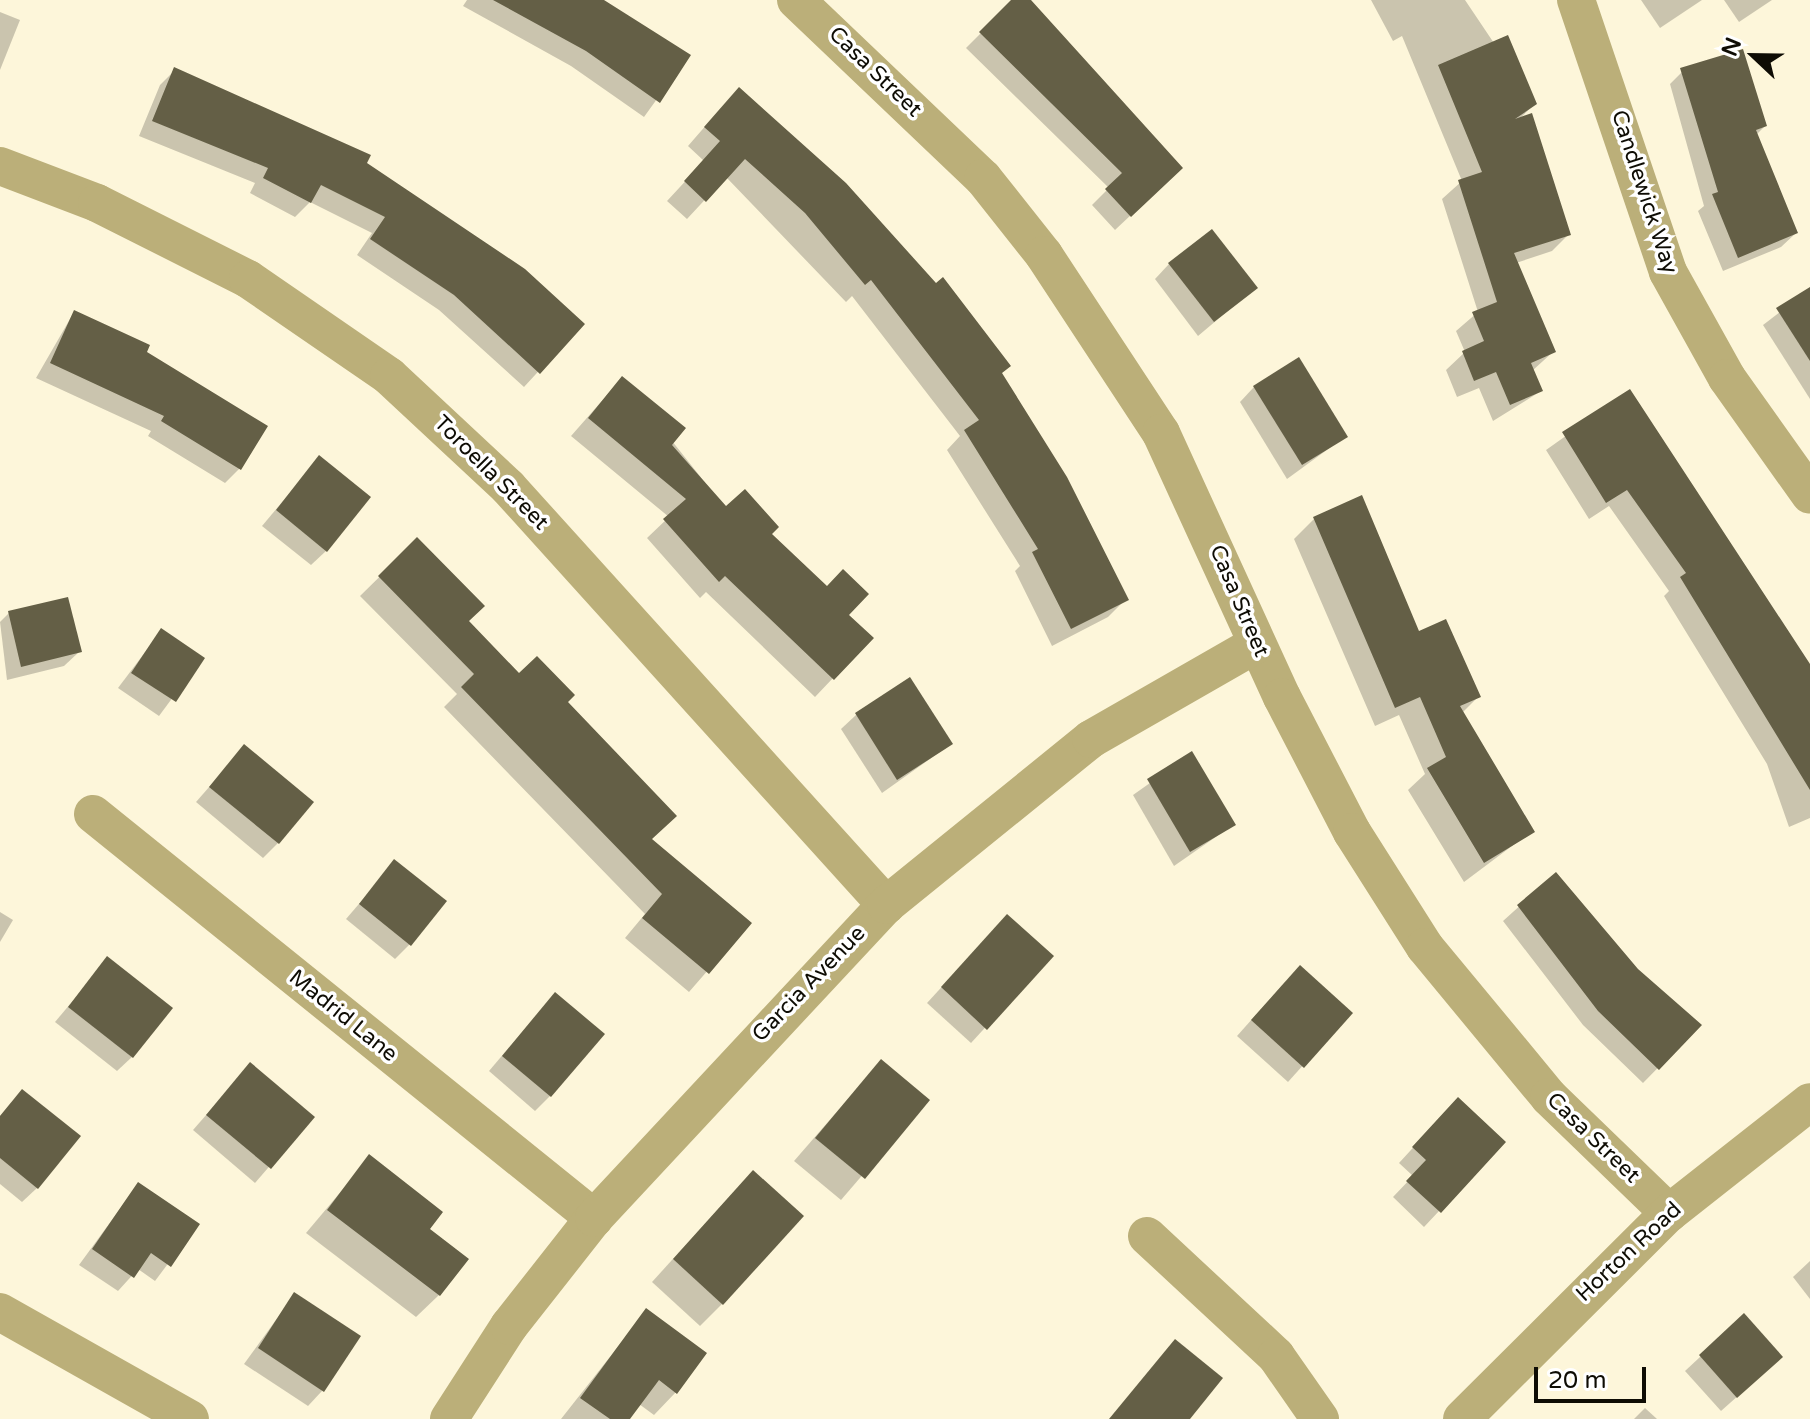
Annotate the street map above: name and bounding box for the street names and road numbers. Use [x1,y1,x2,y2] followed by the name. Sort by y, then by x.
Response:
[823,21,927,123] street label: Casa Street
[1605,107,1683,277] street label: Candlewick Way
[428,410,554,536] street label: Toroella Street
[1204,541,1274,661] street label: Casa Street
[747,920,871,1048] street label: Garcia Avenue
[283,964,403,1068] street label: Madrid Lane
[1541,1087,1645,1189] street label: Casa Street
[1571,1197,1687,1307] street label: Horton Road

